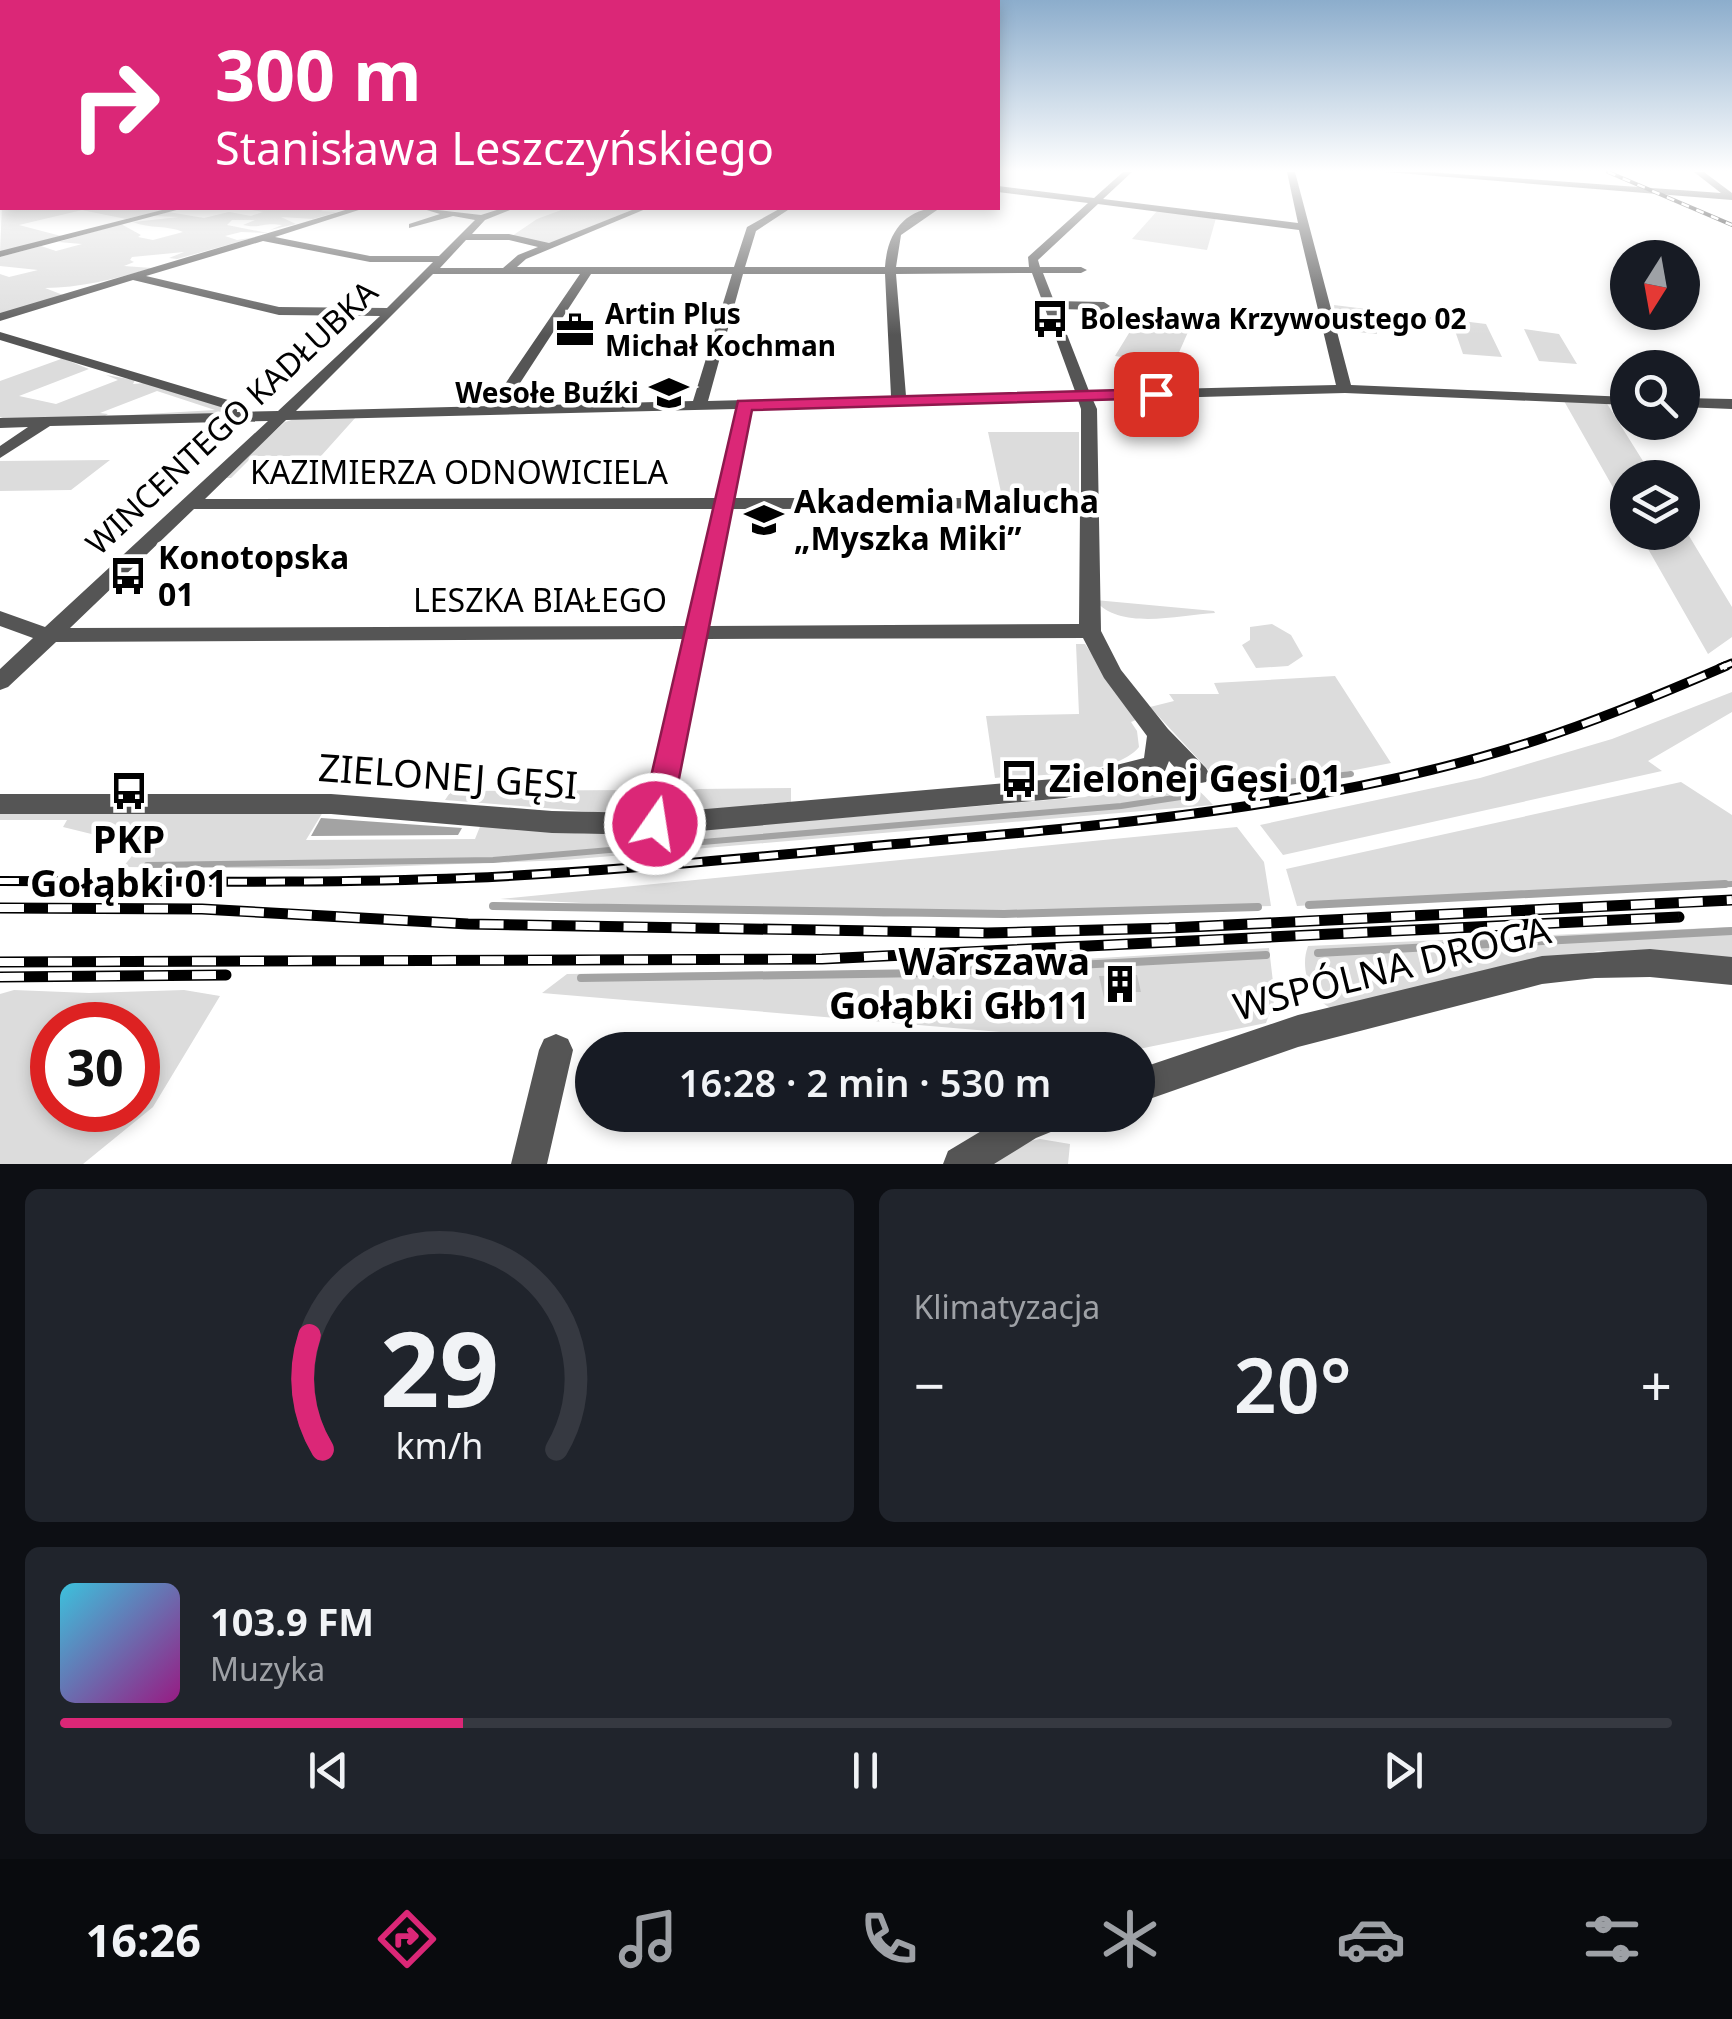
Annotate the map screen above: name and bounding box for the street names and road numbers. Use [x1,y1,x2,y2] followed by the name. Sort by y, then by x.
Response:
[76,270,386,564] street label: WINCENTEGO KADŁUBKA
[250,450,669,493] street label: KAZIMIERZA ODNOWICIELA
[413,578,667,621] street label: LESZKA BIAŁEGO
[317,740,579,810] street label: ZIELONEJ GĘSI
[1228,902,1556,1032] street label: WSPÓLNA DROGA

